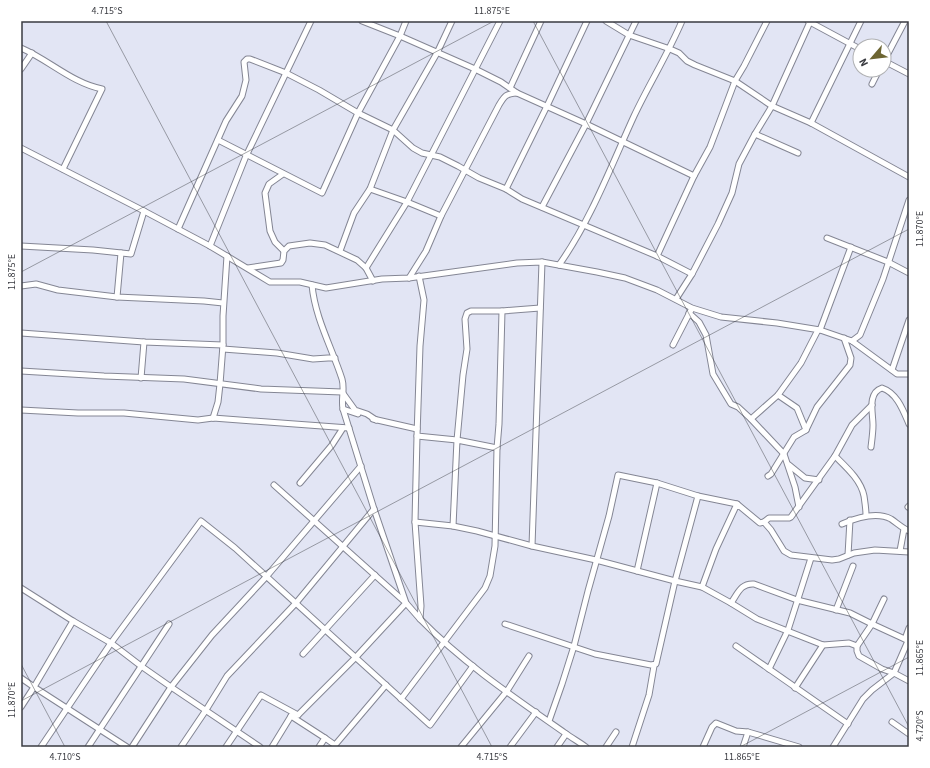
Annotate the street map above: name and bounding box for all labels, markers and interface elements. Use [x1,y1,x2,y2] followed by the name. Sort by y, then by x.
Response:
[91,4,123,18] text: 4.715°S
[474,4,510,18] text: 11.875°E
[852,38,892,78] north arrow
[855,56,872,69] text: N
[913,211,927,247] text: 11.870°E
[5,254,19,290] text: 11.875°E
[913,640,927,676] text: 11.865°E
[5,682,19,718] text: 11.870°E
[913,710,927,742] text: 4.720°S
[49,750,81,764] text: 4.710°S
[476,750,508,764] text: 4.715°S
[724,750,760,764] text: 11.865°E

